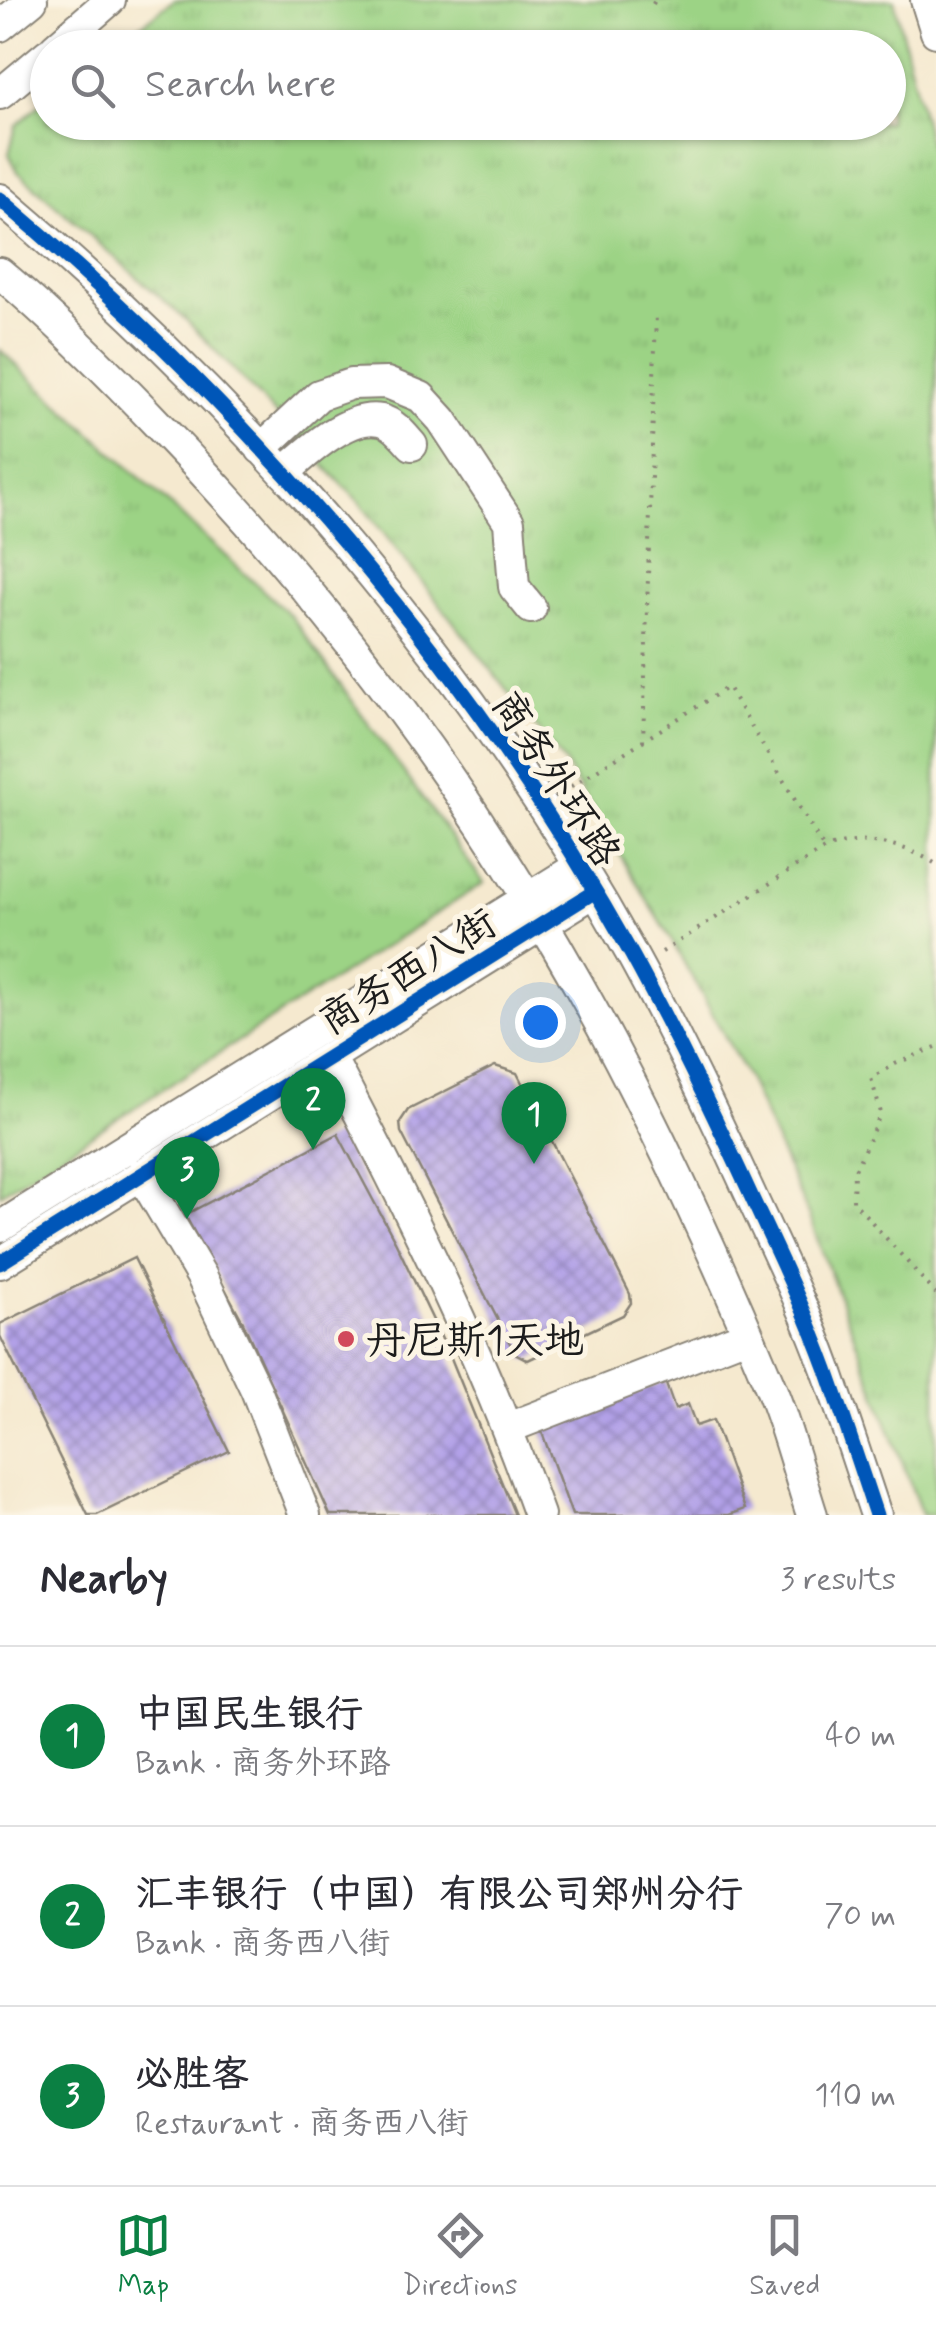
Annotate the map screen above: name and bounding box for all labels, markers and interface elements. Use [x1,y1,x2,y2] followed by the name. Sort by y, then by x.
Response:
[30,30,906,140] search box
[65,58,120,113] icon: search
[145,61,336,110] text: Search here
[478,682,631,878] street label: 商务外环路
[310,899,507,1049] street label: 商务西八街
[515,997,566,1048] your location
[280,1068,346,1150] pin: 2
[502,1082,566,1164] pin: 1
[154,1136,220,1219] pin: 3
[366,1316,584,1368] place label: 丹尼斯1天地
[335,1328,357,1350] marker: 丹尼斯1天地
[40,1553,168,1608] text: Nearby
[780,1559,896,1601] text: 3 results
[135,1691,363,1740] text: 中国民生银行
[65,1715,80,1757] text: 1
[825,1715,896,1757] text: 40 m
[135,1743,390,1785] text: Bank · 商务外环路
[135,1871,743,1920] text: 汇丰银行（中国）有限公司郑州分行
[65,1895,80,1937] text: 2
[824,1895,896,1937] text: 70 m
[135,1923,390,1965] text: Bank · 商务西八街
[135,2051,249,2100] text: 必胜客
[65,2075,80,2117] text: 3
[815,2075,896,2117] text: 110 m
[135,2103,468,2145] text: Restaurant · 商务西八街
[116,2208,171,2305] tab: Map
[403,2208,518,2305] tab: Directions
[749,2208,820,2305] tab: Saved

